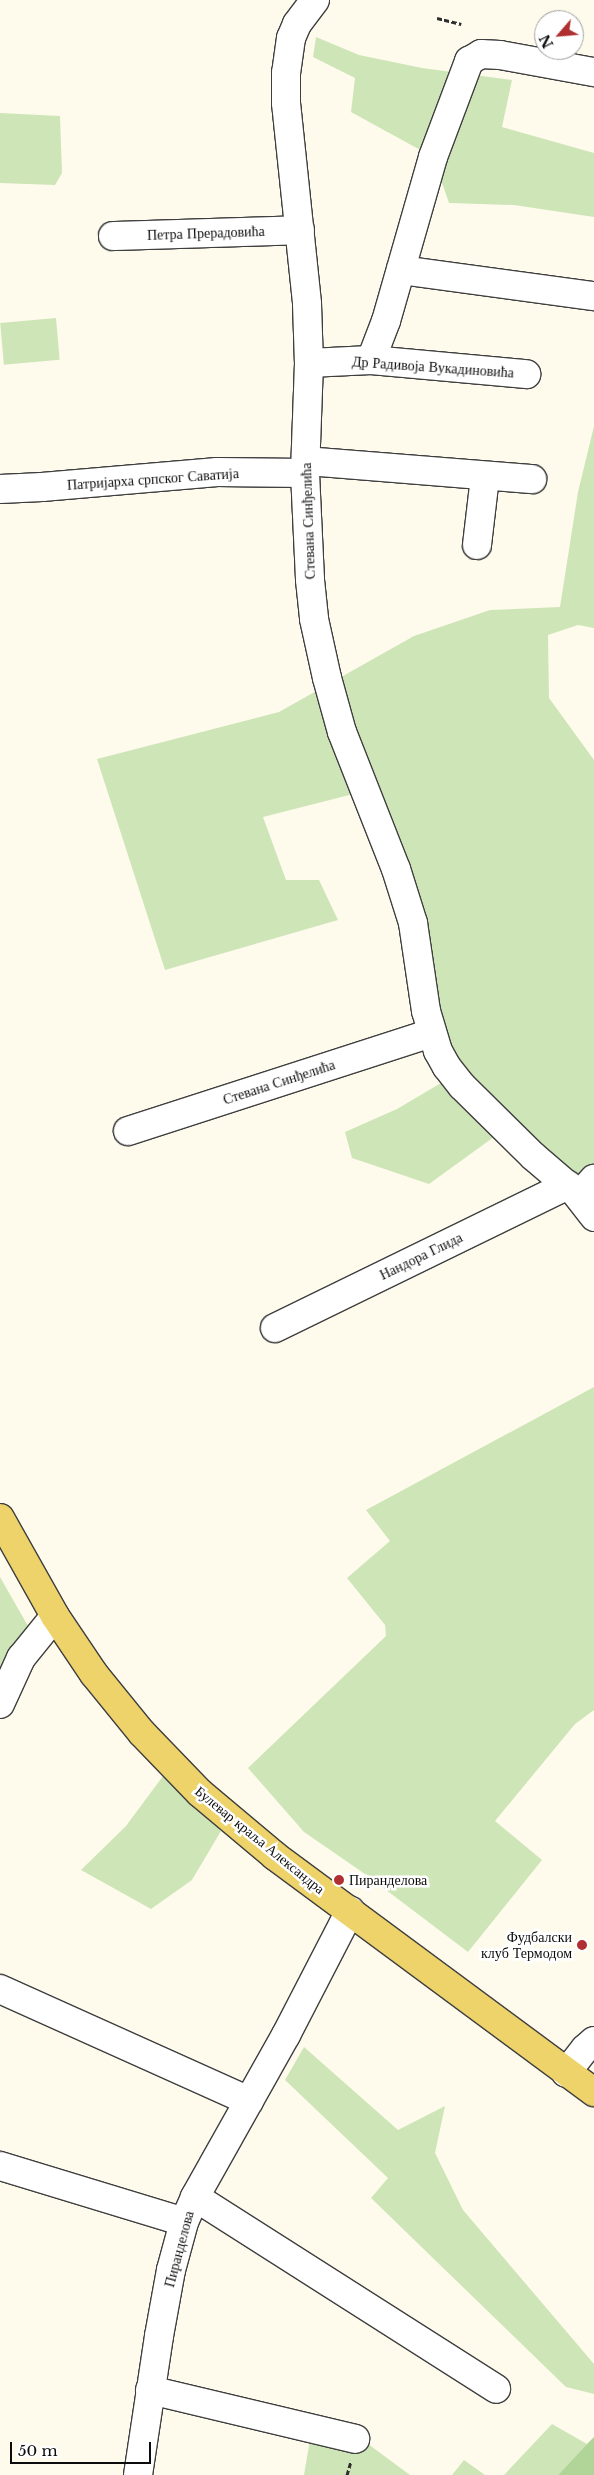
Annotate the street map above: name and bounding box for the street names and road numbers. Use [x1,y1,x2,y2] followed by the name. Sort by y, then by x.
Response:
[147,223,265,243] street label: Петра Прерадовића
[352,353,514,381] street label: Др Радивоја Вукадиновића
[298,462,318,580] street label: Стевана Синђелића
[67,465,239,493] street label: Патријарха српског Саватија
[221,1056,337,1108] street label: Стевана Синђелића
[377,1229,465,1283] street label: Нандора Глида
[192,1783,328,1897] street label: Булевар краља Александра
[161,2209,197,2289] street label: Пиранделова

